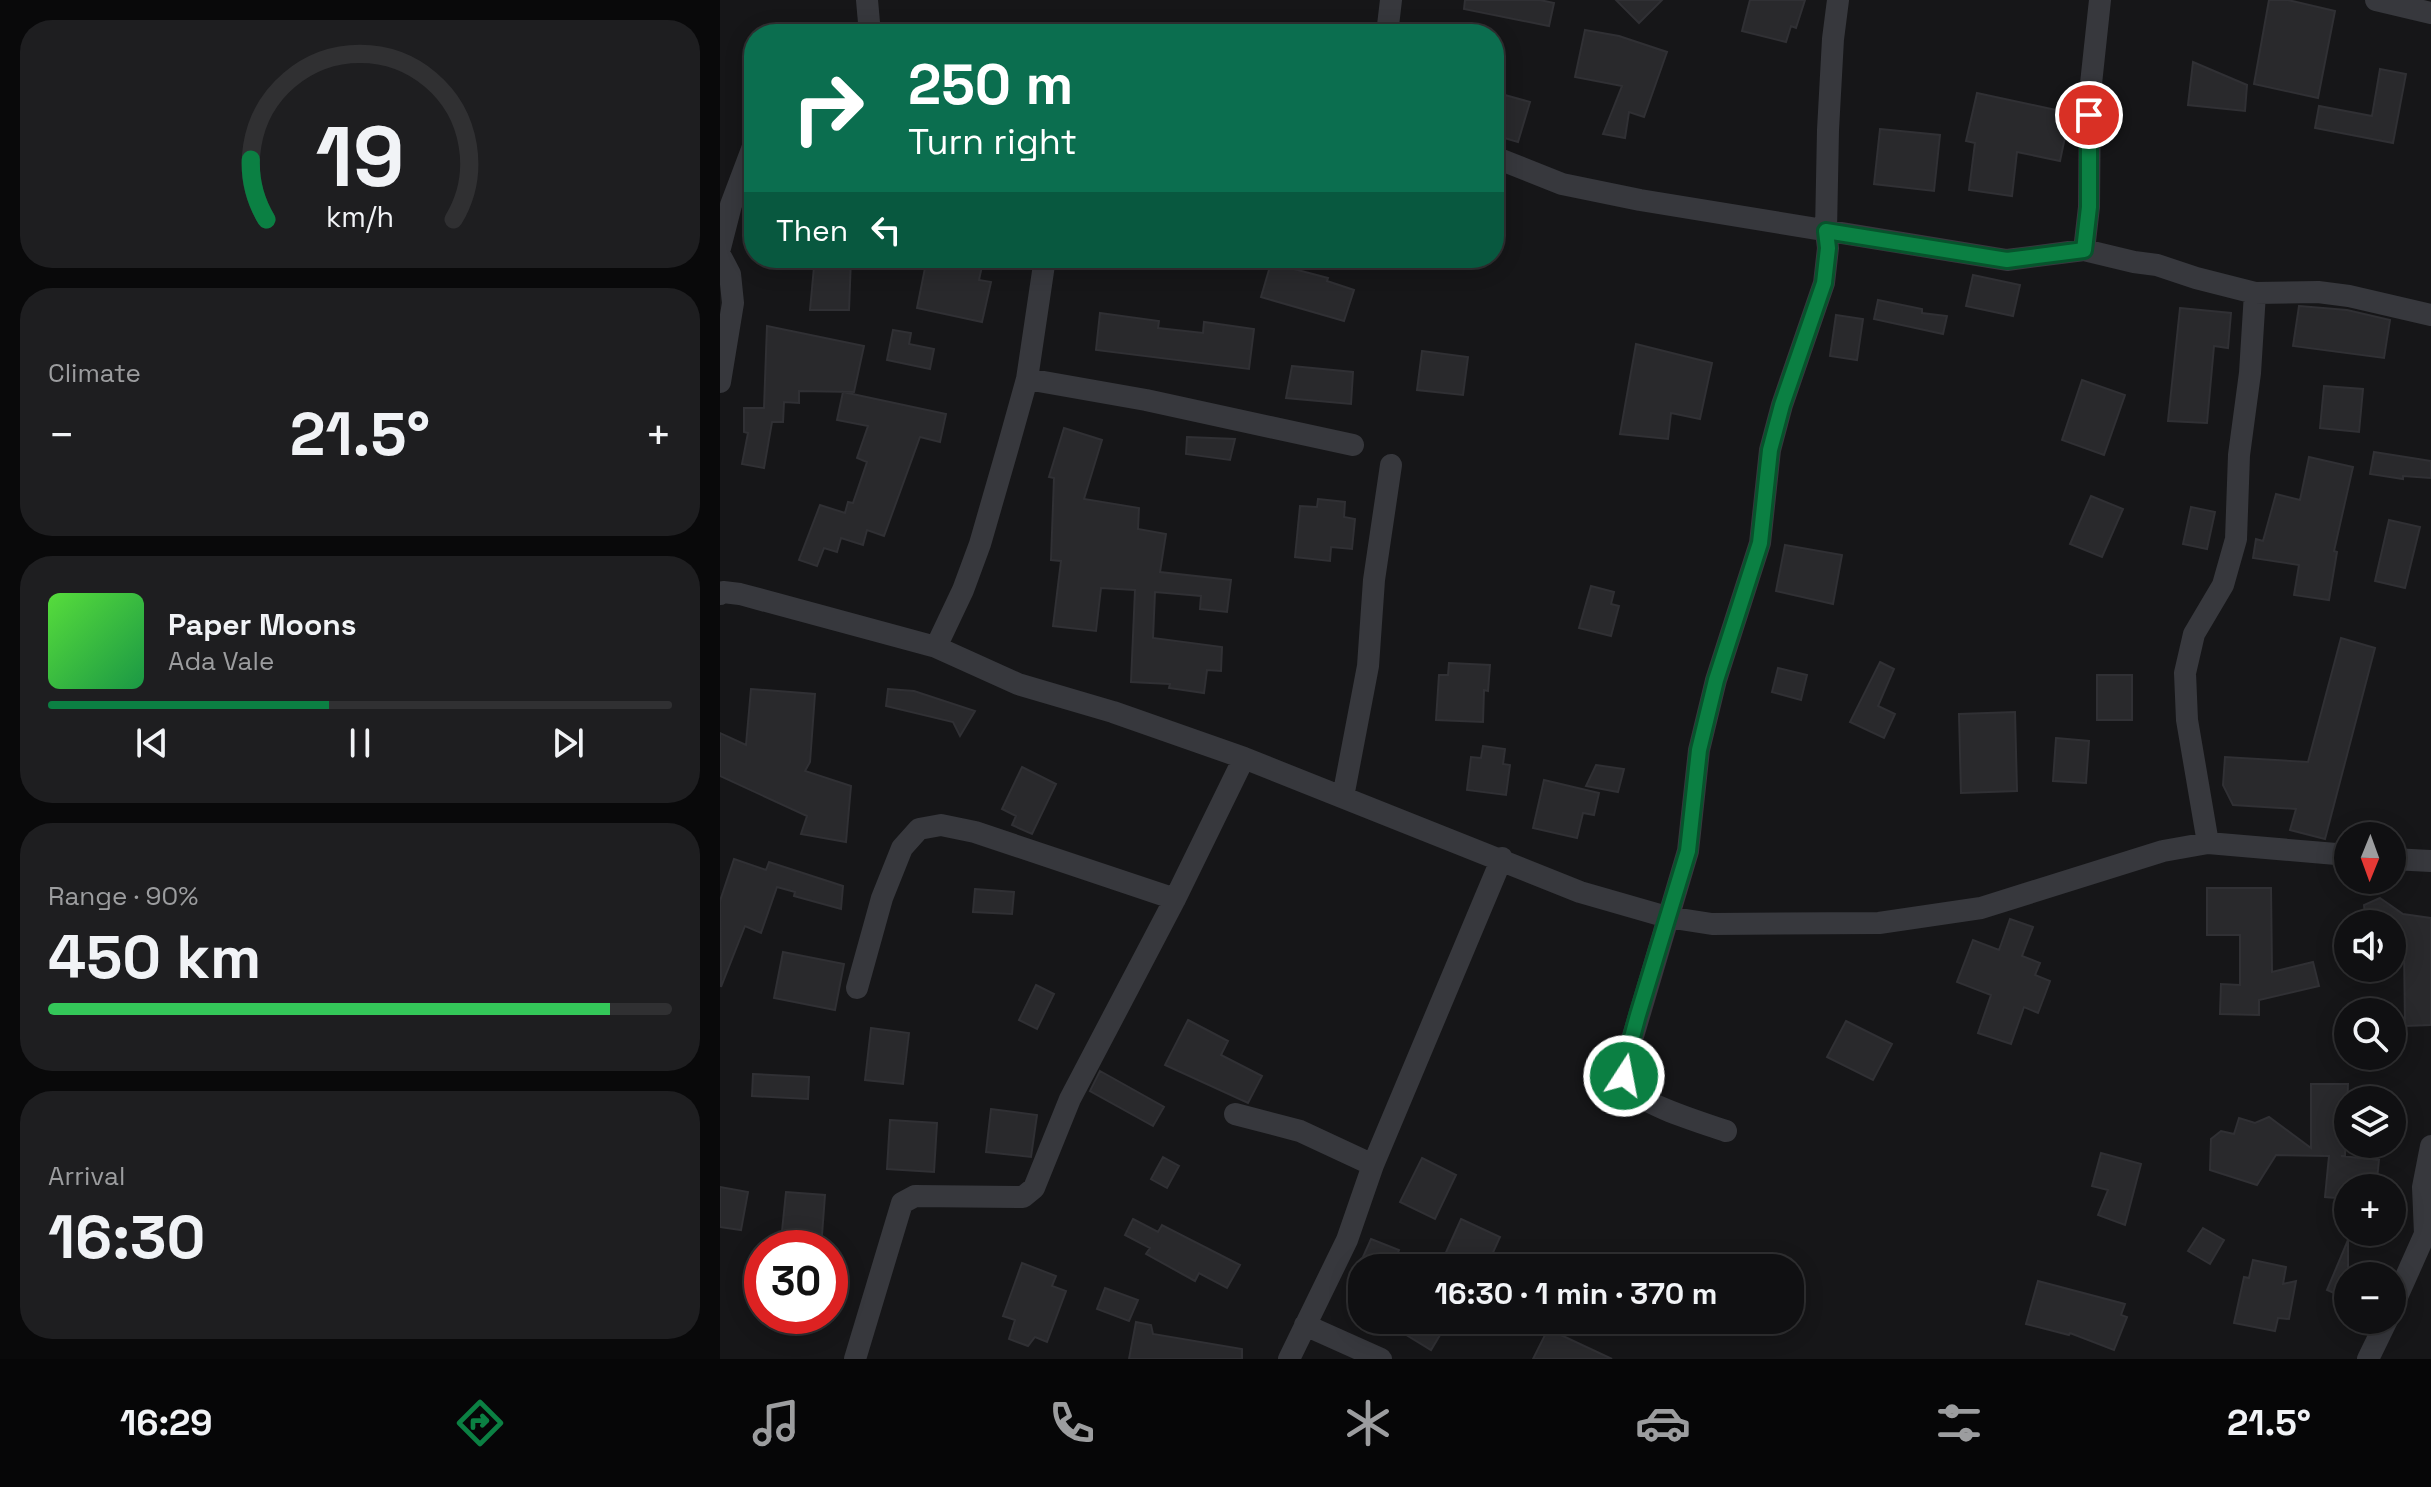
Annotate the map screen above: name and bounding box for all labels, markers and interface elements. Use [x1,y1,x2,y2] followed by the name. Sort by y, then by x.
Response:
[908,49,1073,120] text: 250 m
[776,56,880,160] icon: right
[2055,81,2123,149] pin
[2067,93,2111,137] icon: arrive
[315,103,405,209] text: 19
[908,119,1077,165] text: Turn right
[326,199,394,235] text: km/h
[864,208,908,252] icon: left
[776,211,848,250] text: Then
[48,356,141,390] text: Climate
[290,396,430,473] text: 21.5°
[48,407,75,463] text: −
[645,407,672,463] text: +
[168,605,357,644] text: Paper Moons
[168,644,274,678] text: Ada Vale
[130,721,174,765] icon: previous
[338,721,382,765] icon: pause
[546,721,590,765] icon: next
[2334,822,2406,894] north arrow
[2334,822,2406,1334] map controls
[48,879,198,913] text: Range · 90%
[2334,910,2406,982] button: sound
[48,919,261,996] text: 450 km
[2334,998,2406,1070] button: search
[1582,1034,1666,1118] position arrow
[2334,1086,2406,1158] button: layers
[48,1159,125,1193] text: Arrival
[2334,1174,2406,1246] button: +
[48,1199,205,1276] text: 16:30
[744,1230,848,1334] speed limit sign: 30
[2334,1262,2406,1334] button: −
[1435,1274,1717,1313] text: 16:30 · 1 min · 370 m
[452,1395,508,1451] icon: directions
[748,1395,804,1451] icon: music
[1044,1395,1100,1451] icon: phone
[1340,1395,1396,1451] icon: climate
[1635,1395,1691,1451] icon: car
[1931,1395,1987,1451] icon: filters
[120,1400,213,1446] text: 16:29
[2227,1400,2311,1446] text: 21.5°

